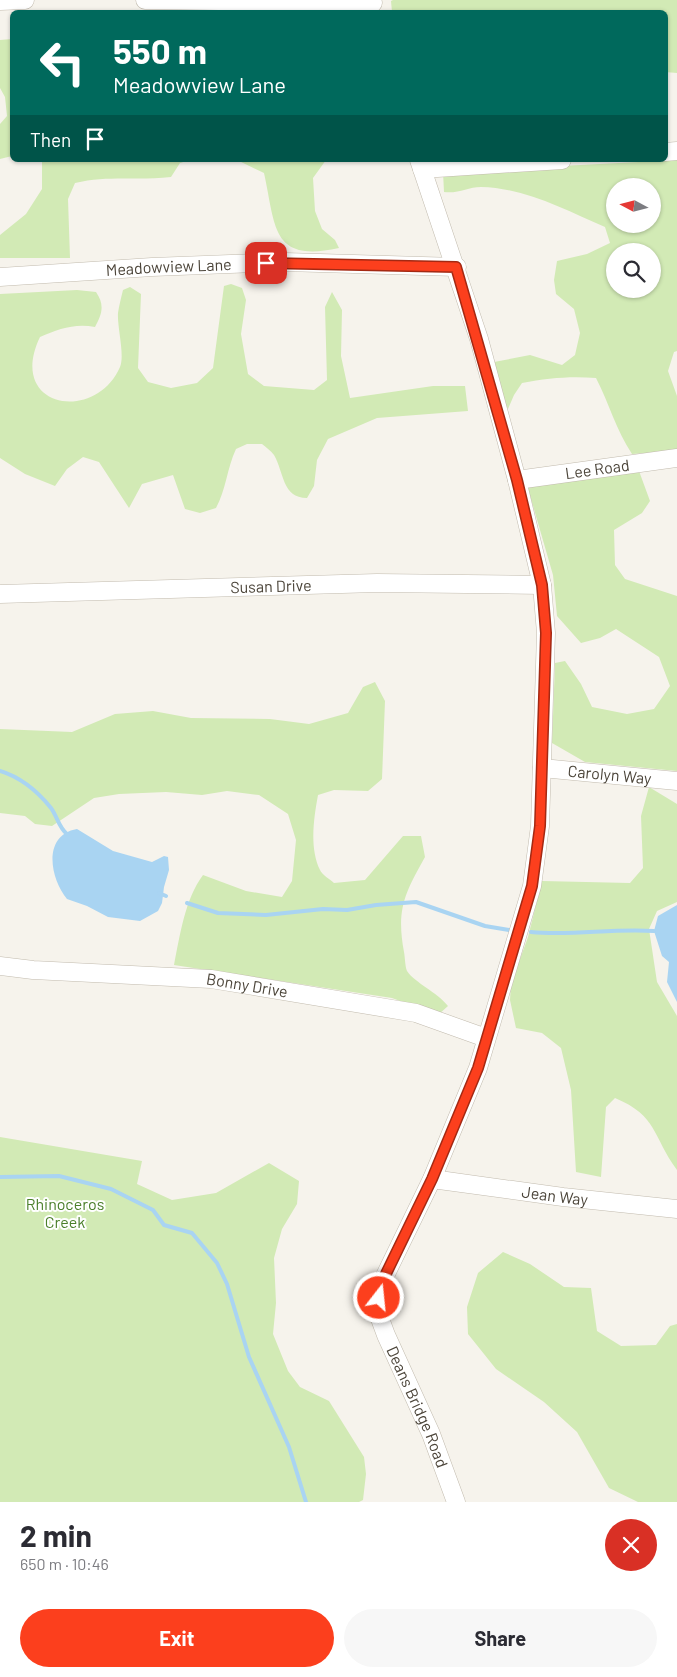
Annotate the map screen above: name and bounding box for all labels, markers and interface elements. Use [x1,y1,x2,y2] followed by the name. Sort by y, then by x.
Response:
[113,29,207,71] text: 550 m
[30,30,95,95] icon: left
[113,71,286,97] text: Meadowview Lane
[81,125,109,153] icon: arrive
[30,128,71,151] text: Then
[606,178,661,232] north arrow
[606,178,661,298] map controls
[245,242,287,284] pin
[606,243,661,298] button: search
[252,249,280,277] icon: arrive
[105,254,232,279] street label: Meadowview Lane
[564,455,631,482] street label: Lee Road
[230,575,312,596] street label: Susan Drive
[567,761,653,788] street label: Carolyn Way
[205,968,289,1001] street label: Bonny Drive
[521,1181,590,1209] street label: Jean Way
[26,1194,104,1231] park label: Rhinoceros Creek
[352,1271,404,1323] position arrow
[383,1343,452,1470] street label: Deans Bridge Road
[20,1517,92,1553] text: 2 min
[605,1519,657,1571] button: close
[20,1554,109,1573] text: 650 m · 10:46
[20,1609,334,1667] button: Exit
[344,1609,657,1667] button: Share

